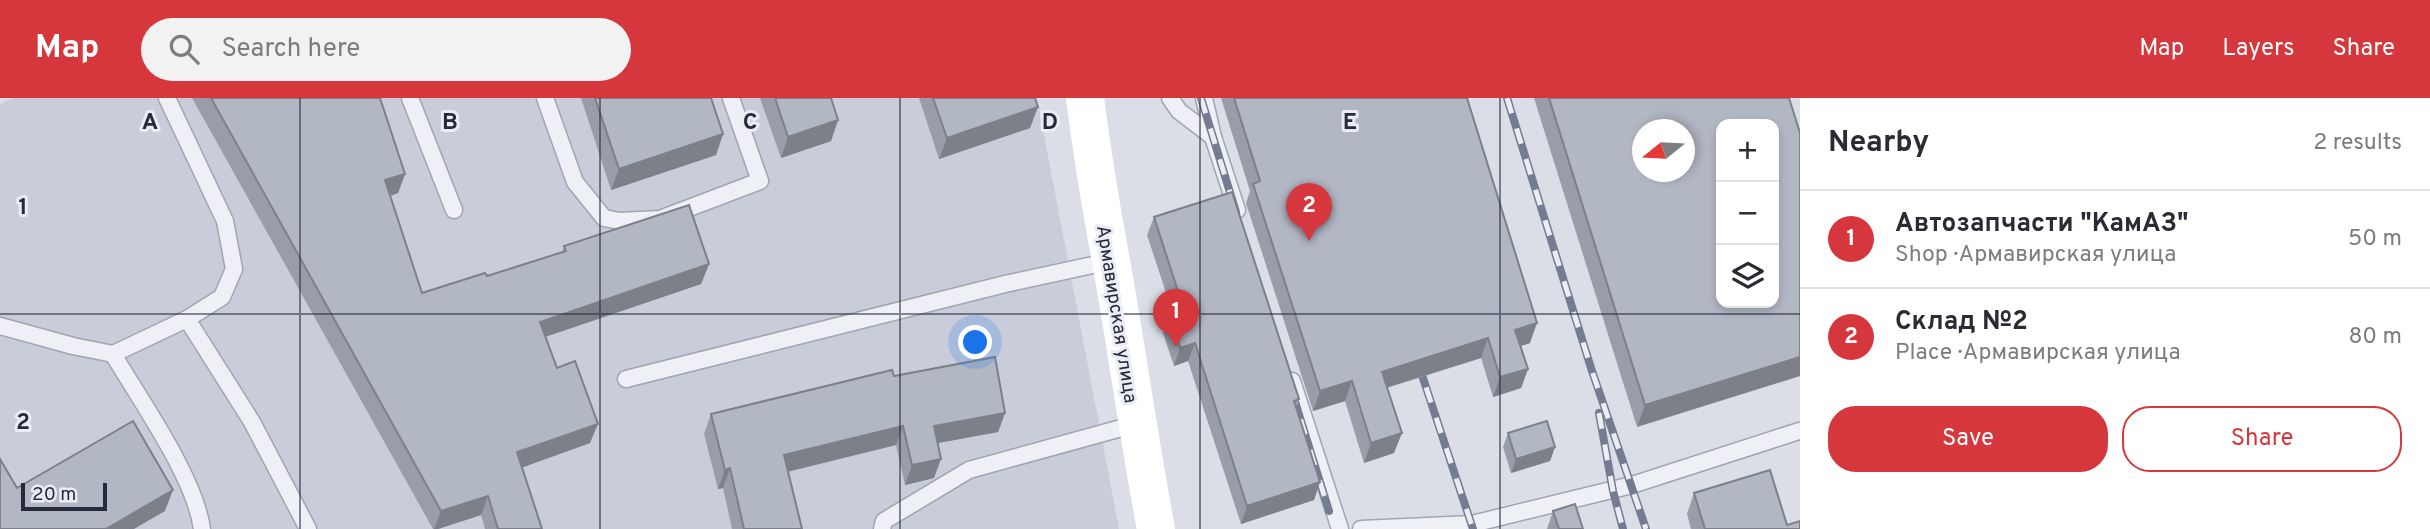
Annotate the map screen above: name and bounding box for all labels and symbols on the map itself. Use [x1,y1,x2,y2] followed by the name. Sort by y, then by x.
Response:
[142,109,158,138] text: A
[442,109,458,138] text: B
[743,109,757,138] text: C
[1042,109,1058,138] text: D
[1343,109,1357,138] text: E
[1632,119,1695,182] north arrow
[1286,183,1332,241] pin: 2
[18,194,28,223] text: 1
[1090,224,1142,405] street label: Армавирская улица
[1153,289,1199,347] pin: 1
[958,325,992,359] your location
[16,409,30,438] text: 2
[21,480,107,512] scale bar

